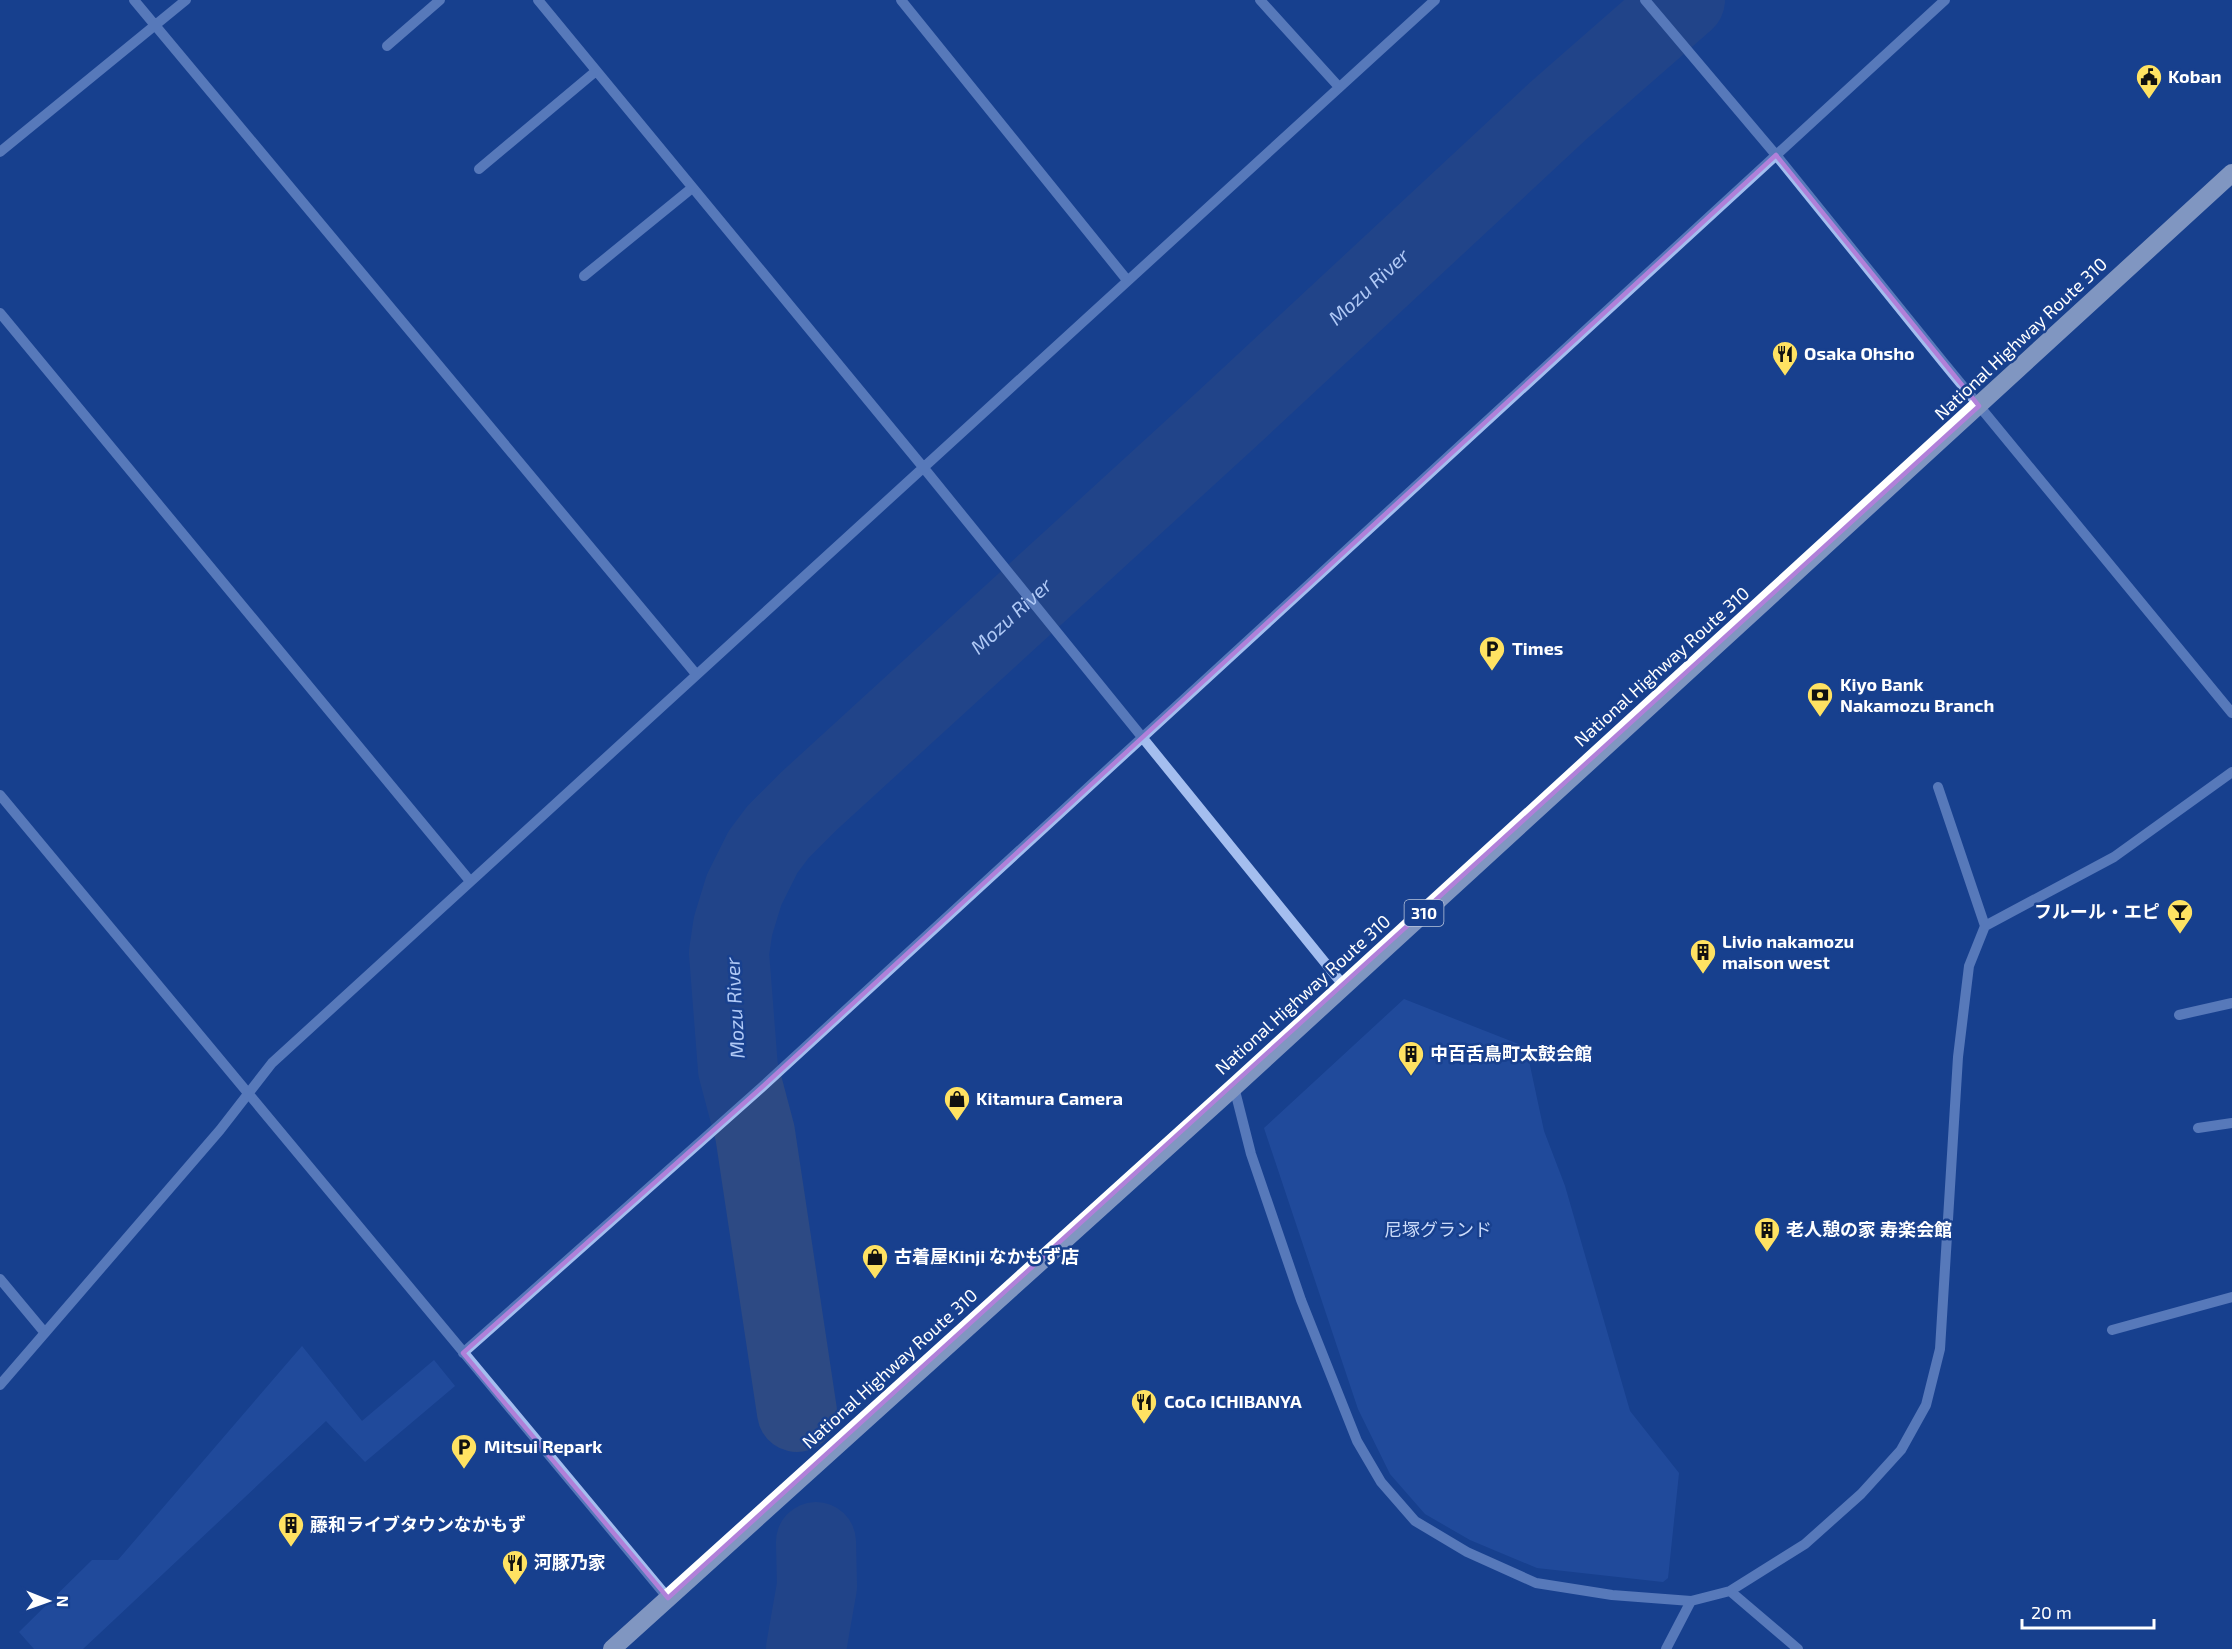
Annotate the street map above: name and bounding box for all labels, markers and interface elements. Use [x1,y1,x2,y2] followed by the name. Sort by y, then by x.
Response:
[2134,62,2164,100] public building icon: Koban
[2168,65,2222,87] place label: Koban
[1323,242,1414,330] water label: Mozu River
[1929,252,2111,424] street label: National Highway Route 310
[1770,339,1800,377] restaurant icon: Osaka Ohsho
[1804,342,1915,364] place label: Osaka Ohsho
[965,572,1057,658] water label: Mozu River
[1569,582,1754,751] street label: National Highway Route 310
[1477,634,1507,672] parking icon: Times
[1512,637,1563,659] place label: Times
[1840,673,1994,716] place label: Kiyo Bank Nakamozu Branch
[1805,680,1835,718] bank icon: Kiyo Bank Nakamozu Branch
[2165,897,2195,935] bar icon: フルール・エピ
[1404,900,1444,926] road number: 310
[2034,900,2160,922] place label: フルール・エピ
[1210,910,1395,1079] street label: National Highway Route 310
[1722,930,1854,973] place label: Livio nakamozu maison west
[1688,937,1718,975] building icon: Livio nakamozu maison west
[719,956,749,1059] water label: Mozu River
[1396,1039,1426,1077] building icon: 中百舌鳥町太鼓会館
[1430,1042,1592,1064] place label: 中百舌鳥町太鼓会館
[942,1084,972,1122] shop icon: Kitamura Camera
[976,1087,1123,1109] place label: Kitamura Camera
[1752,1215,1782,1253] building icon: 老人憩の家 寿楽会館
[1384,1218,1492,1240] park label: 尼塚グランド
[1786,1218,1952,1240] place label: 老人憩の家 寿楽会館
[860,1242,890,1280] shop icon: 古着屋Kinji なかもず店
[894,1245,1079,1267] place label: 古着屋Kinji なかもず店
[797,1284,982,1453] street label: National Highway Route 310
[1129,1387,1159,1425] restaurant icon: CoCo ICHIBANYA
[1164,1390,1302,1412] place label: CoCo ICHIBANYA
[449,1432,479,1470] parking icon: Mitsui Repark
[484,1435,602,1457] place label: Mitsui Repark
[276,1510,306,1548] building icon: 藤和ライブタウンなかもず
[310,1513,526,1535] place label: 藤和ライブタウンなかもず
[500,1548,530,1586] restaurant icon: 河豚乃家
[534,1551,606,1573] place label: 河豚乃家
[18,1571,78,1631] north arrow
[2022,1592,2154,1630] scale bar
[54,1595,73,1607] text: N
[2031,1601,2072,1623] text: 20 m

